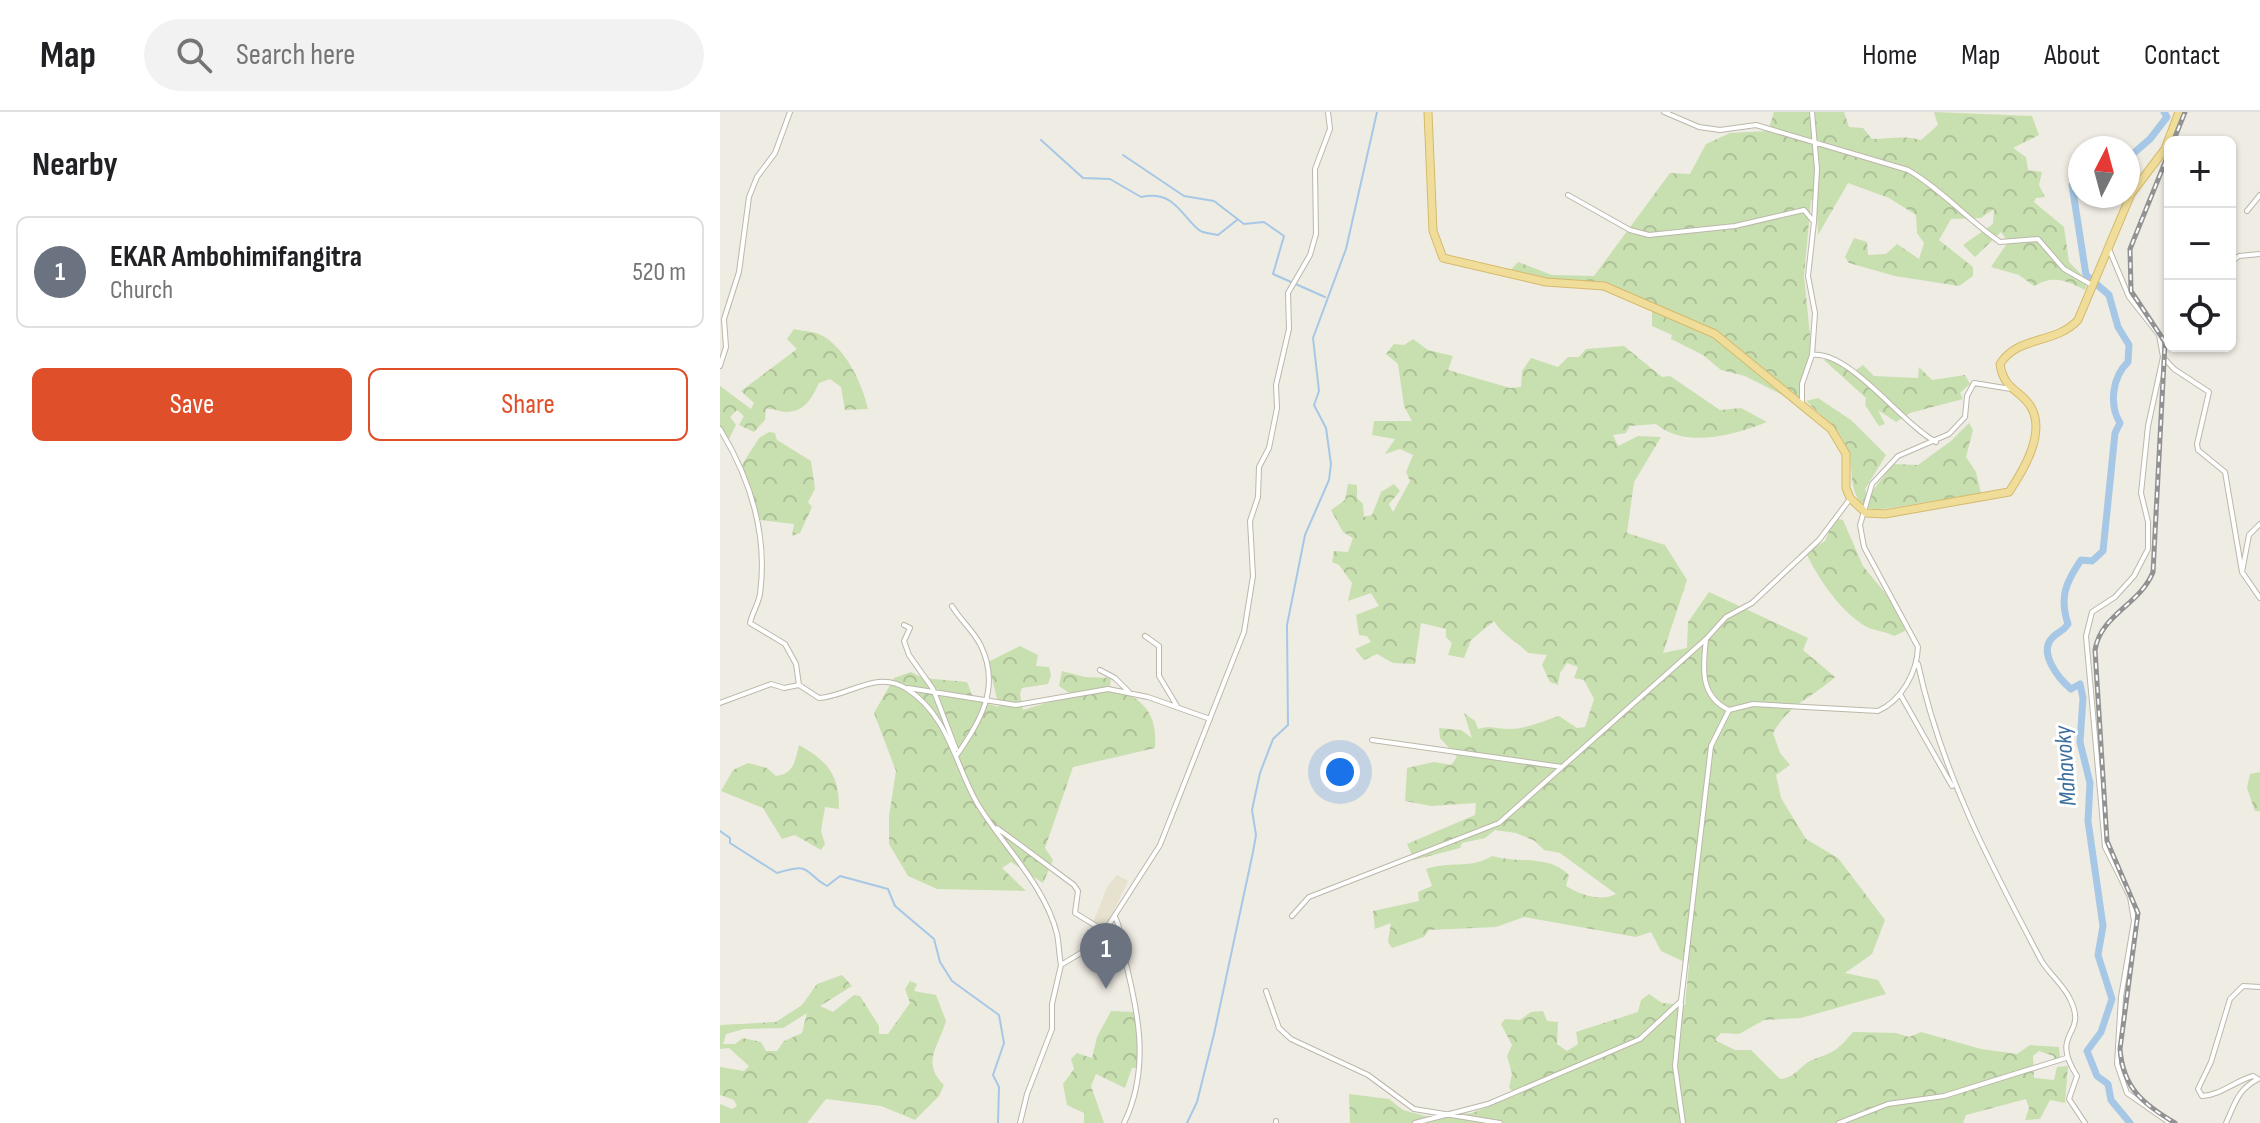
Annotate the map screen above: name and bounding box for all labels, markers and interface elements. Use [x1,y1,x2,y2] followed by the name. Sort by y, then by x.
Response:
[144,19,704,91] search box
[40,33,96,78] text: Map
[172,33,216,77] icon: search
[236,37,355,73] text: Search here
[1862,39,1917,72] text: Home
[1961,39,2000,72] text: Map
[2044,39,2100,72] text: About
[2144,39,2220,72] text: Contact
[2068,136,2140,208] north arrow
[2164,136,2236,352] map controls
[2164,136,2236,208] button: +
[32,144,118,185] text: Nearby
[2164,208,2236,280] button: −
[110,239,362,275] text: EKAR Ambohimifangitra
[55,257,65,288] text: 1
[632,257,686,288] text: 520 m
[110,275,173,306] text: Church
[2164,280,2236,352] button: locate
[32,368,352,441] button: Save
[368,368,688,441] button: Share
[2048,724,2083,807] water label: Mahavoky
[1320,752,1360,792] your location
[1080,923,1132,989] pin: 1

